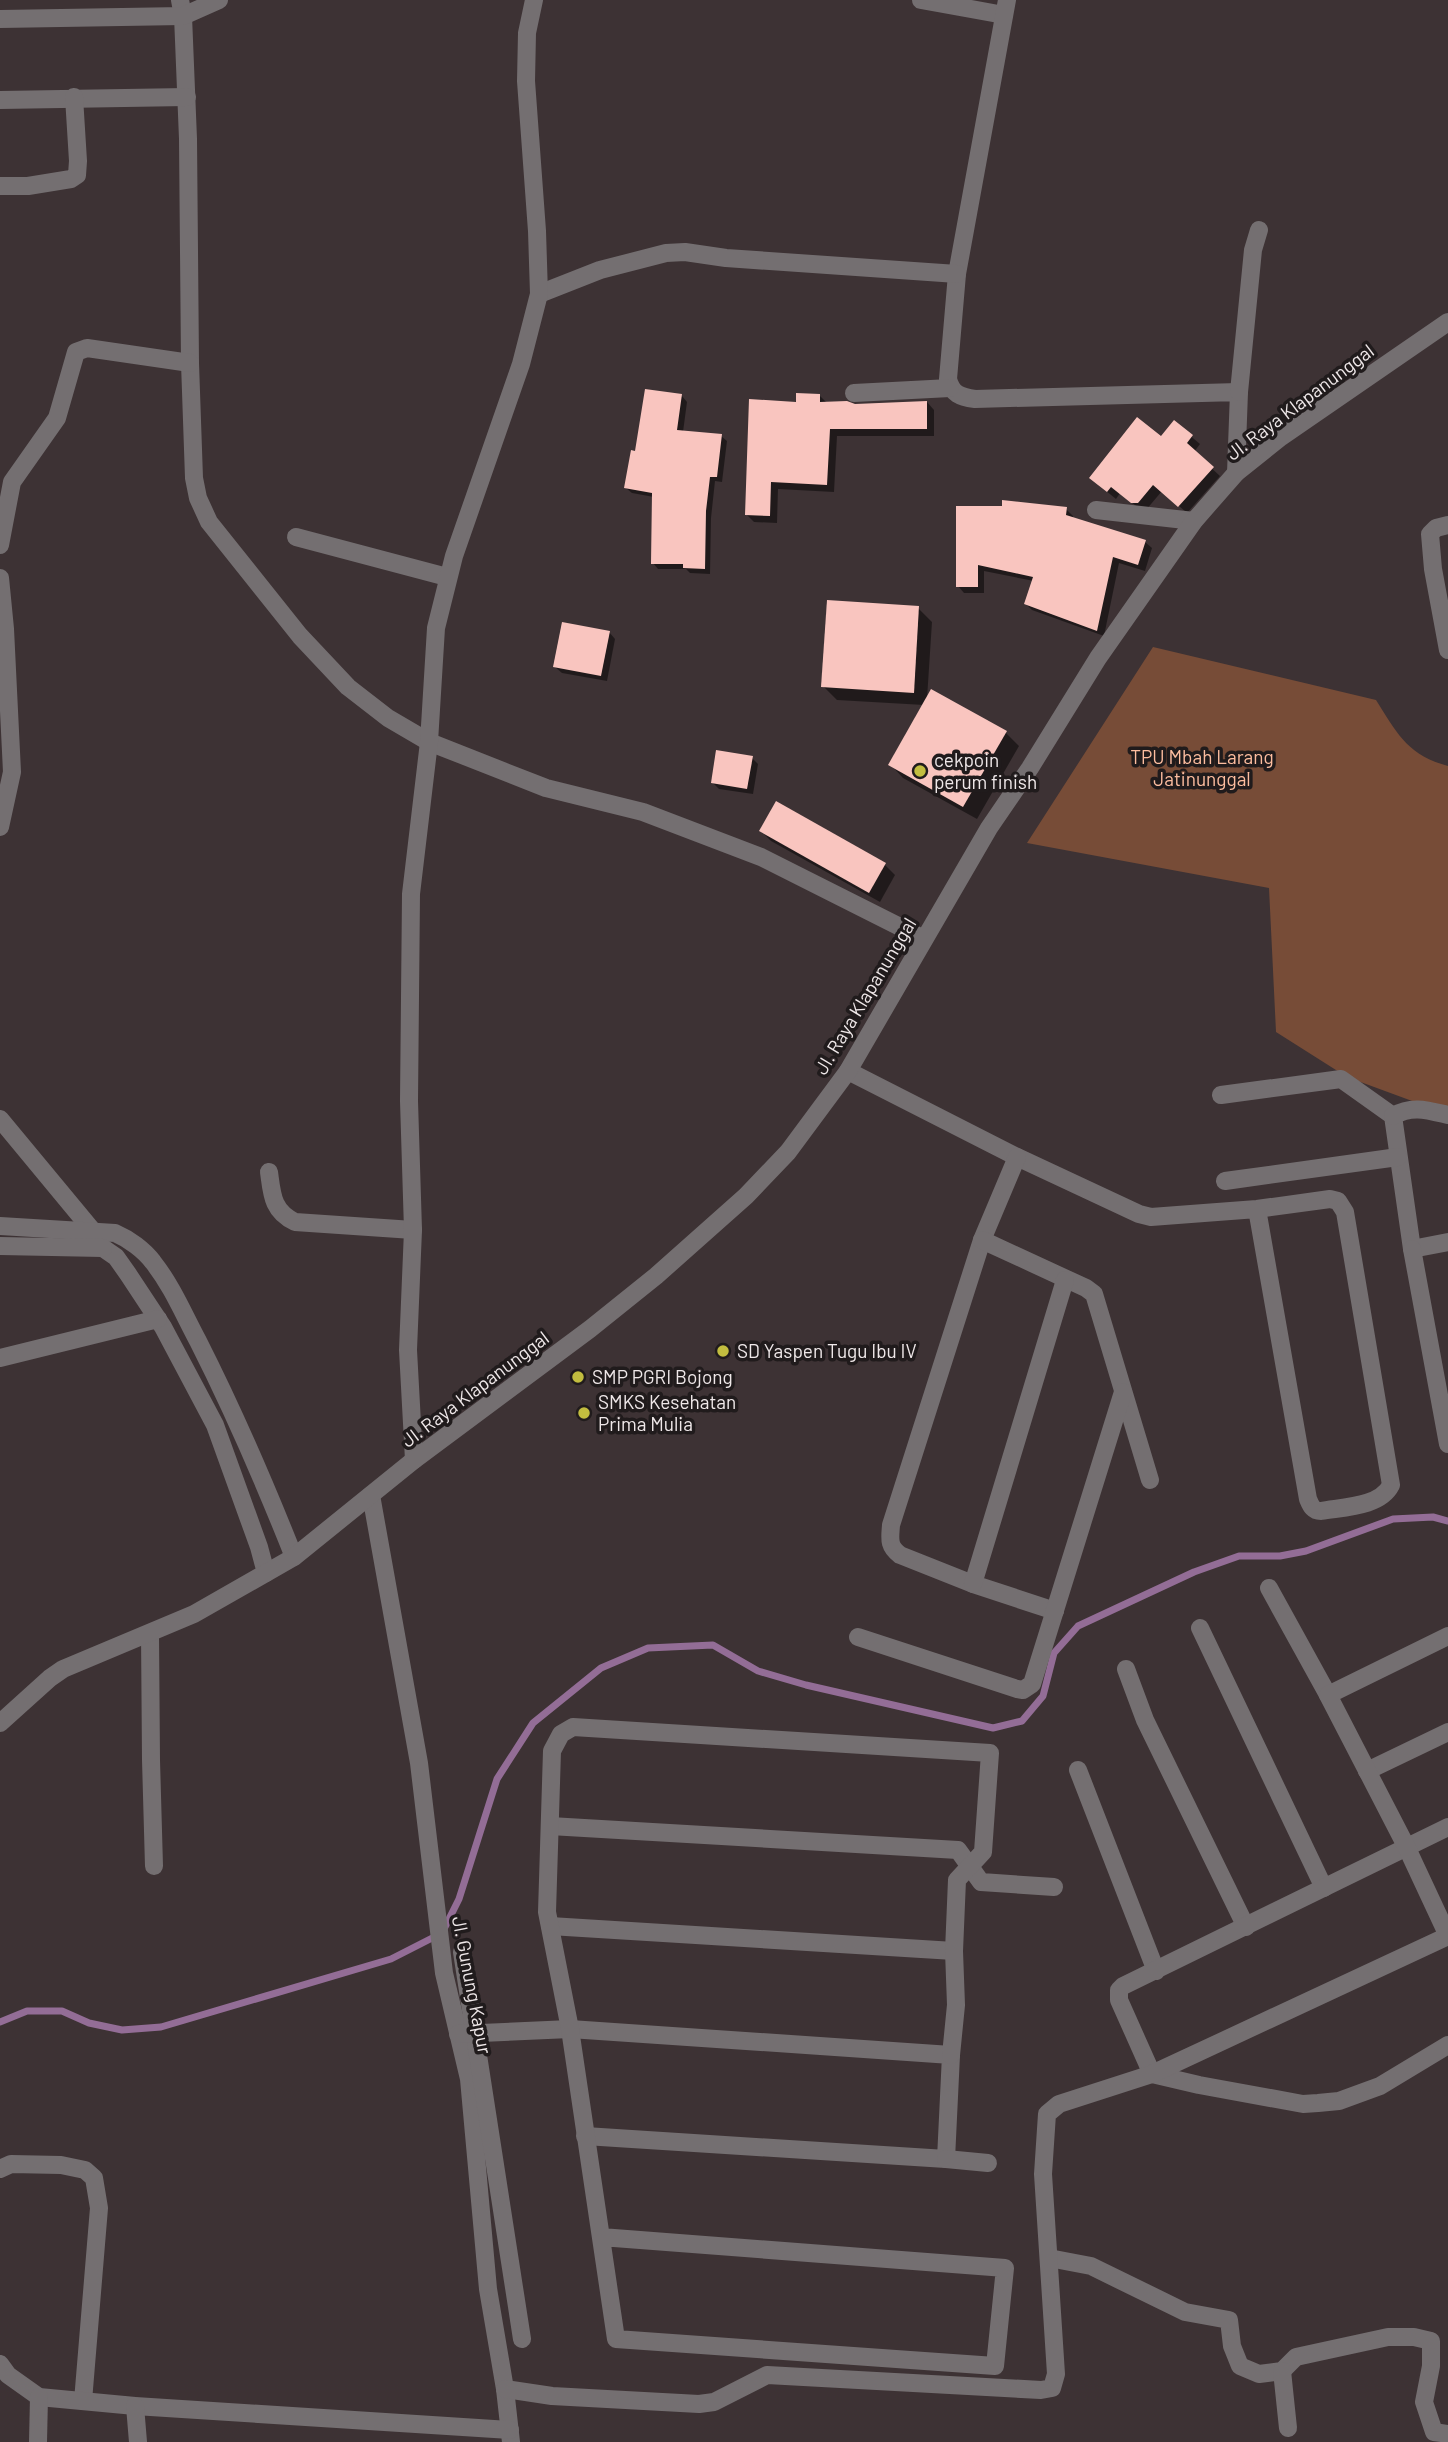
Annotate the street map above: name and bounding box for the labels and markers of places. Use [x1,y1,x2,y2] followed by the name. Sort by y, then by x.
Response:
[934,748,1037,793] place label: cekpoin perum finish
[912,763,928,779] marker: cekpoin perum finish
[737,1339,917,1362] place label: SD Yaspen Tugu Ibu IV
[715,1343,731,1359] marker: SD Yaspen Tugu Ibu IV
[592,1365,733,1388] place label: SMP PGRI Bojong
[570,1369,586,1385] marker: SMP PGRI Bojong
[598,1390,736,1435] place label: SMKS Kesehatan Prima Mulia
[576,1405,592,1421] marker: SMKS Kesehatan Prima Mulia

